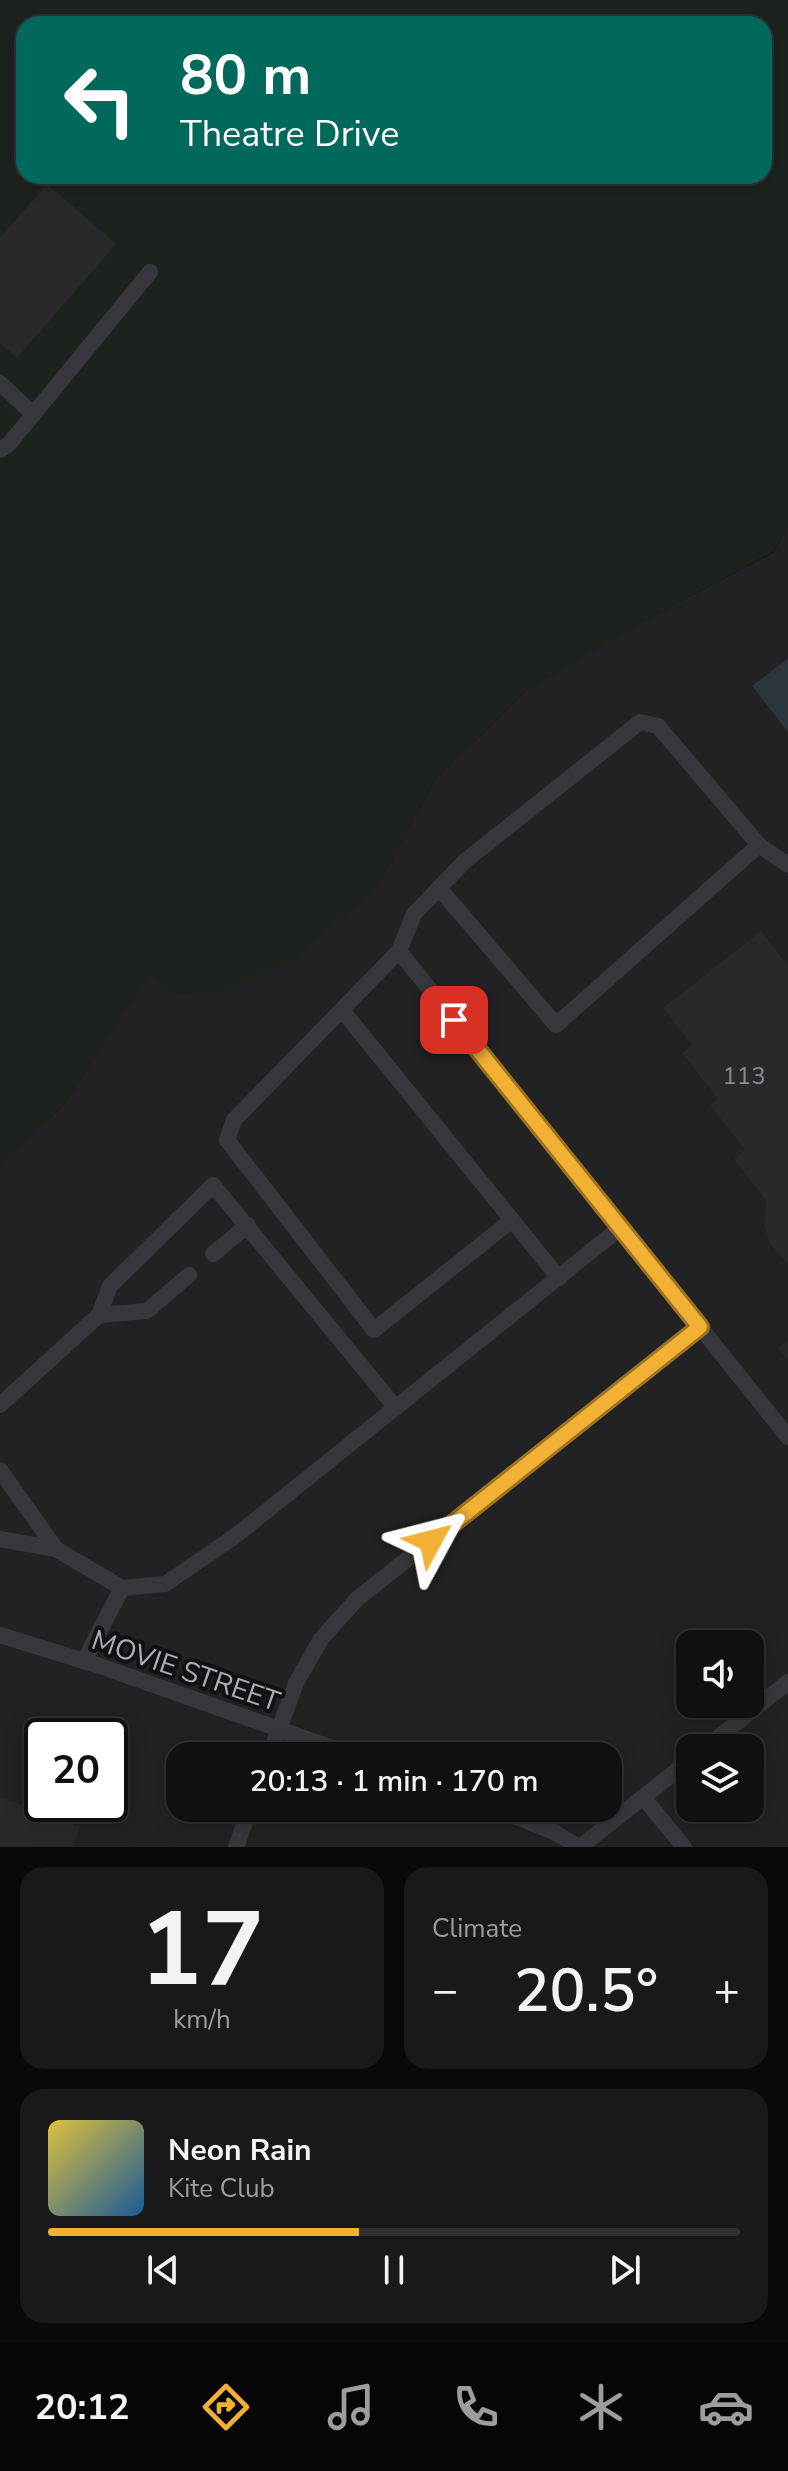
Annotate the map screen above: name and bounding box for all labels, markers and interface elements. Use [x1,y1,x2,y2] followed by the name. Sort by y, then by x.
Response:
[180,37,311,114] text: 80 m
[48,48,152,152] icon: left
[180,110,399,159] text: Theatre Drive
[420,986,488,1054] pin
[432,998,476,1042] icon: arrive
[722,1060,766,1092] house number: 113
[389,1499,473,1583] position arrow
[87,1621,285,1721] street label: MOVIE STREET
[676,1630,764,1822] map controls
[676,1630,764,1718] button: sound
[24,1718,128,1822] speed limit sign: 20
[676,1734,764,1822] button: layers
[249,1761,539,1802] text: 20:13 · 1 min · 170 m
[140,1879,264,2021] text: 17
[432,1911,522,1946] text: Climate
[514,1950,658,2032] text: 20.5°
[432,1961,458,2021] text: −
[714,1961,740,2021] text: +
[173,2002,231,2037] text: km/h
[168,2130,312,2171] text: Neon Rain
[168,2171,275,2206] text: Kite Club
[141,2248,185,2292] icon: previous
[372,2248,416,2292] icon: pause
[603,2248,647,2292] icon: next
[198,2379,254,2435] icon: directions
[323,2379,379,2435] icon: music
[448,2379,504,2435] icon: phone
[573,2379,629,2435] icon: climate
[698,2379,754,2435] icon: car
[34,2383,130,2432] text: 20:12

